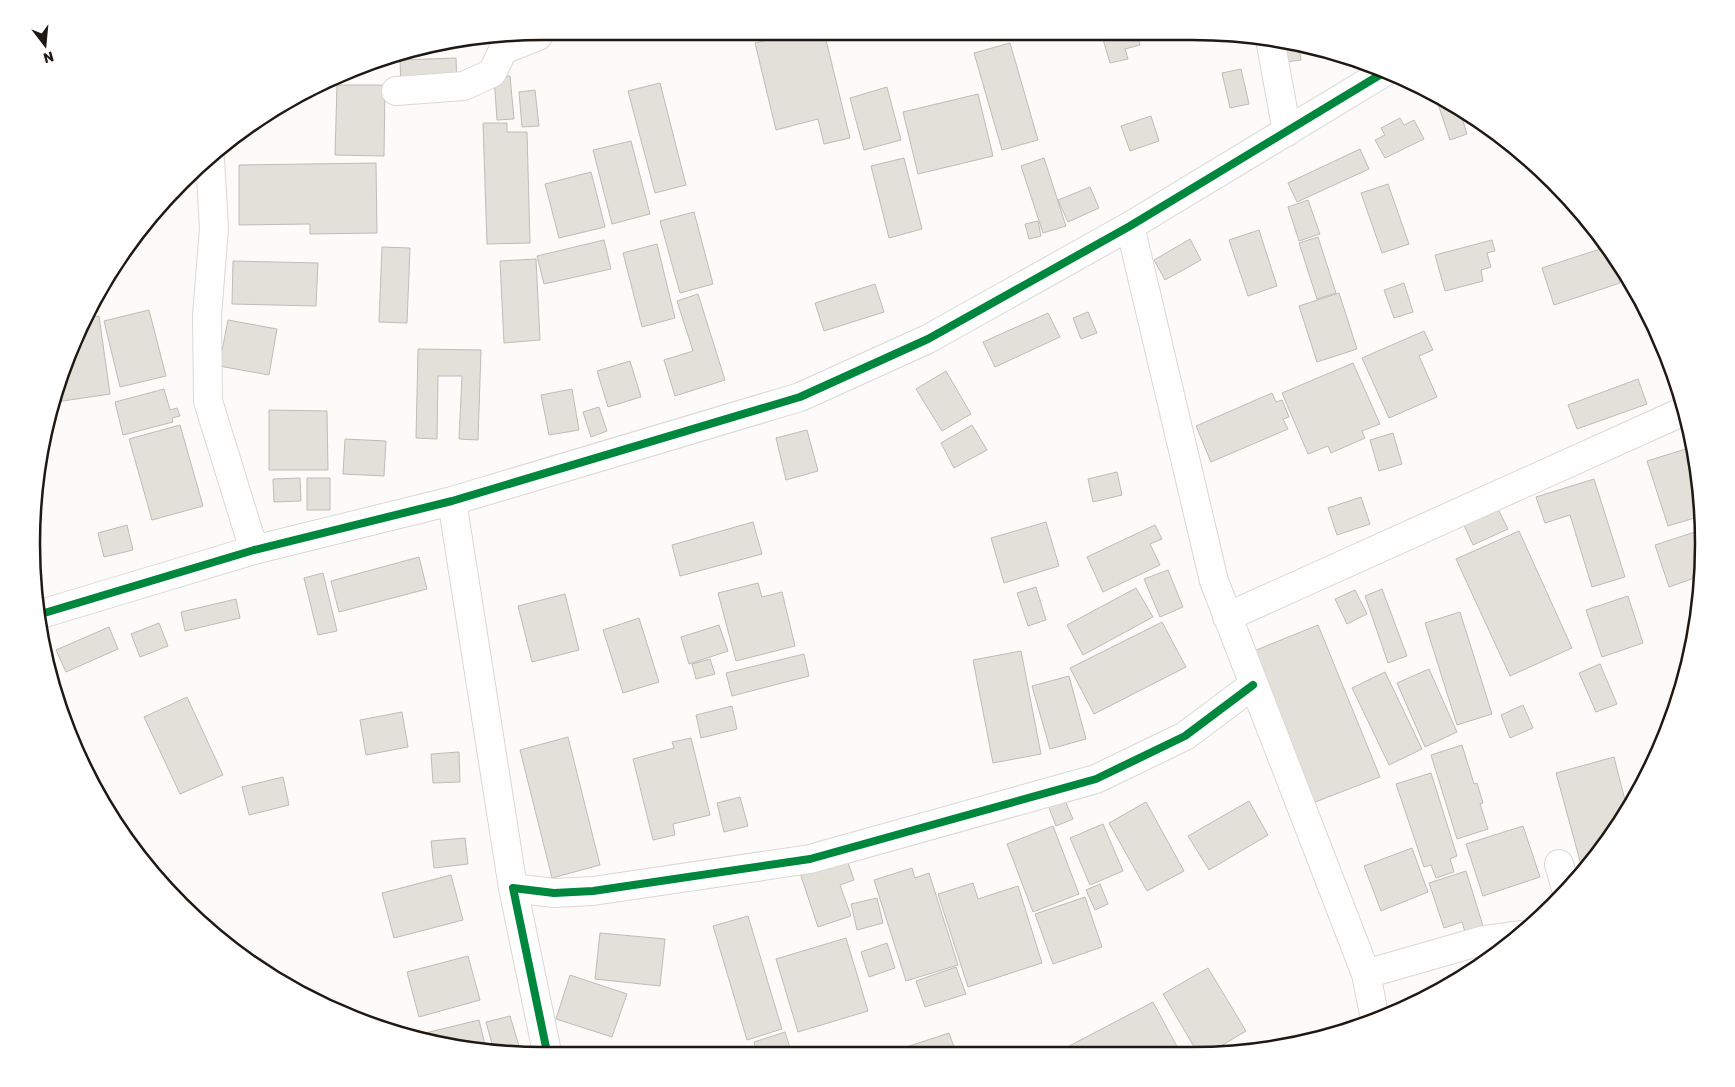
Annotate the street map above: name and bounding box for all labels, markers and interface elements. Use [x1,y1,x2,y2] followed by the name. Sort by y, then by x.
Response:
[20,20,70,70] north arrow
[41,47,56,67] text: N

